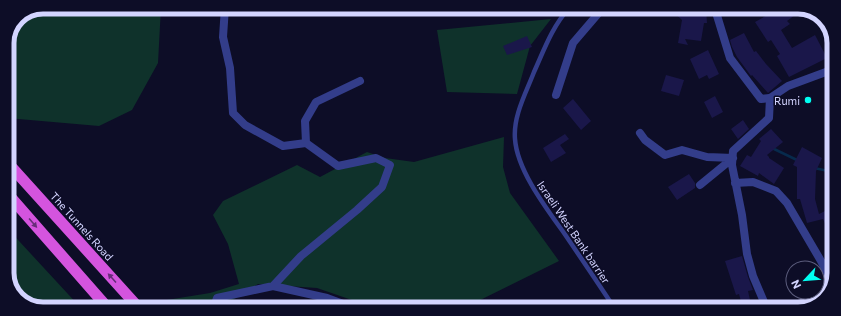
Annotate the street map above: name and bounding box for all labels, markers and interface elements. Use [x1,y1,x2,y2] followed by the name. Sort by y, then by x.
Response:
[774,94,800,107] place label: Rumi
[803,95,813,105] marker: Rumi
[535,178,613,286] street label: Israeli West Bank barrier
[48,189,116,263] street label: The Tunnels Road
[28,217,37,228] one-way arrow
[785,260,825,300] north arrow
[108,274,117,283] one-way arrow
[788,278,803,291] text: N

